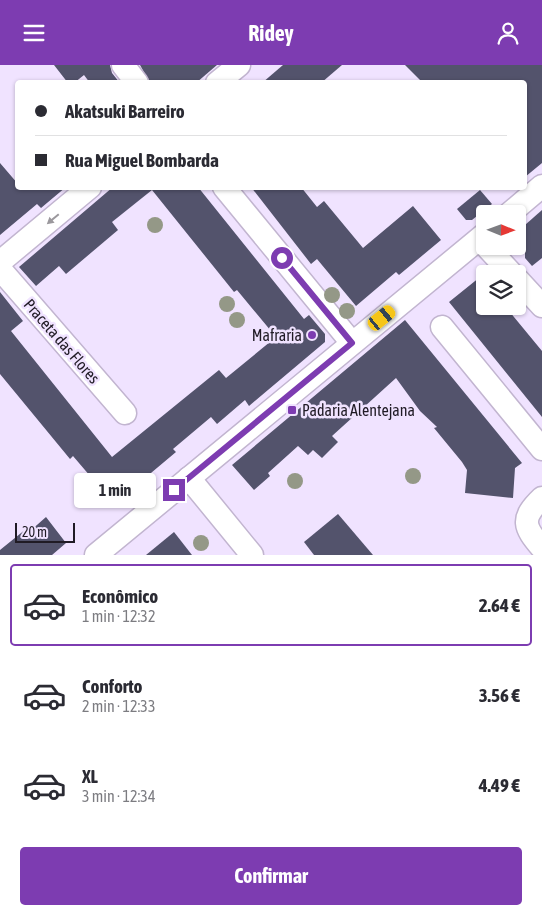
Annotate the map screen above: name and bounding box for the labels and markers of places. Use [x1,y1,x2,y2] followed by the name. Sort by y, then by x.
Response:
[252,326,302,344] place label: Mafraria
[306,329,318,341] marker: Mafraria
[302,401,415,420] place label: Padaria Alentejana
[286,404,298,416] marker: Padaria Alentejana

